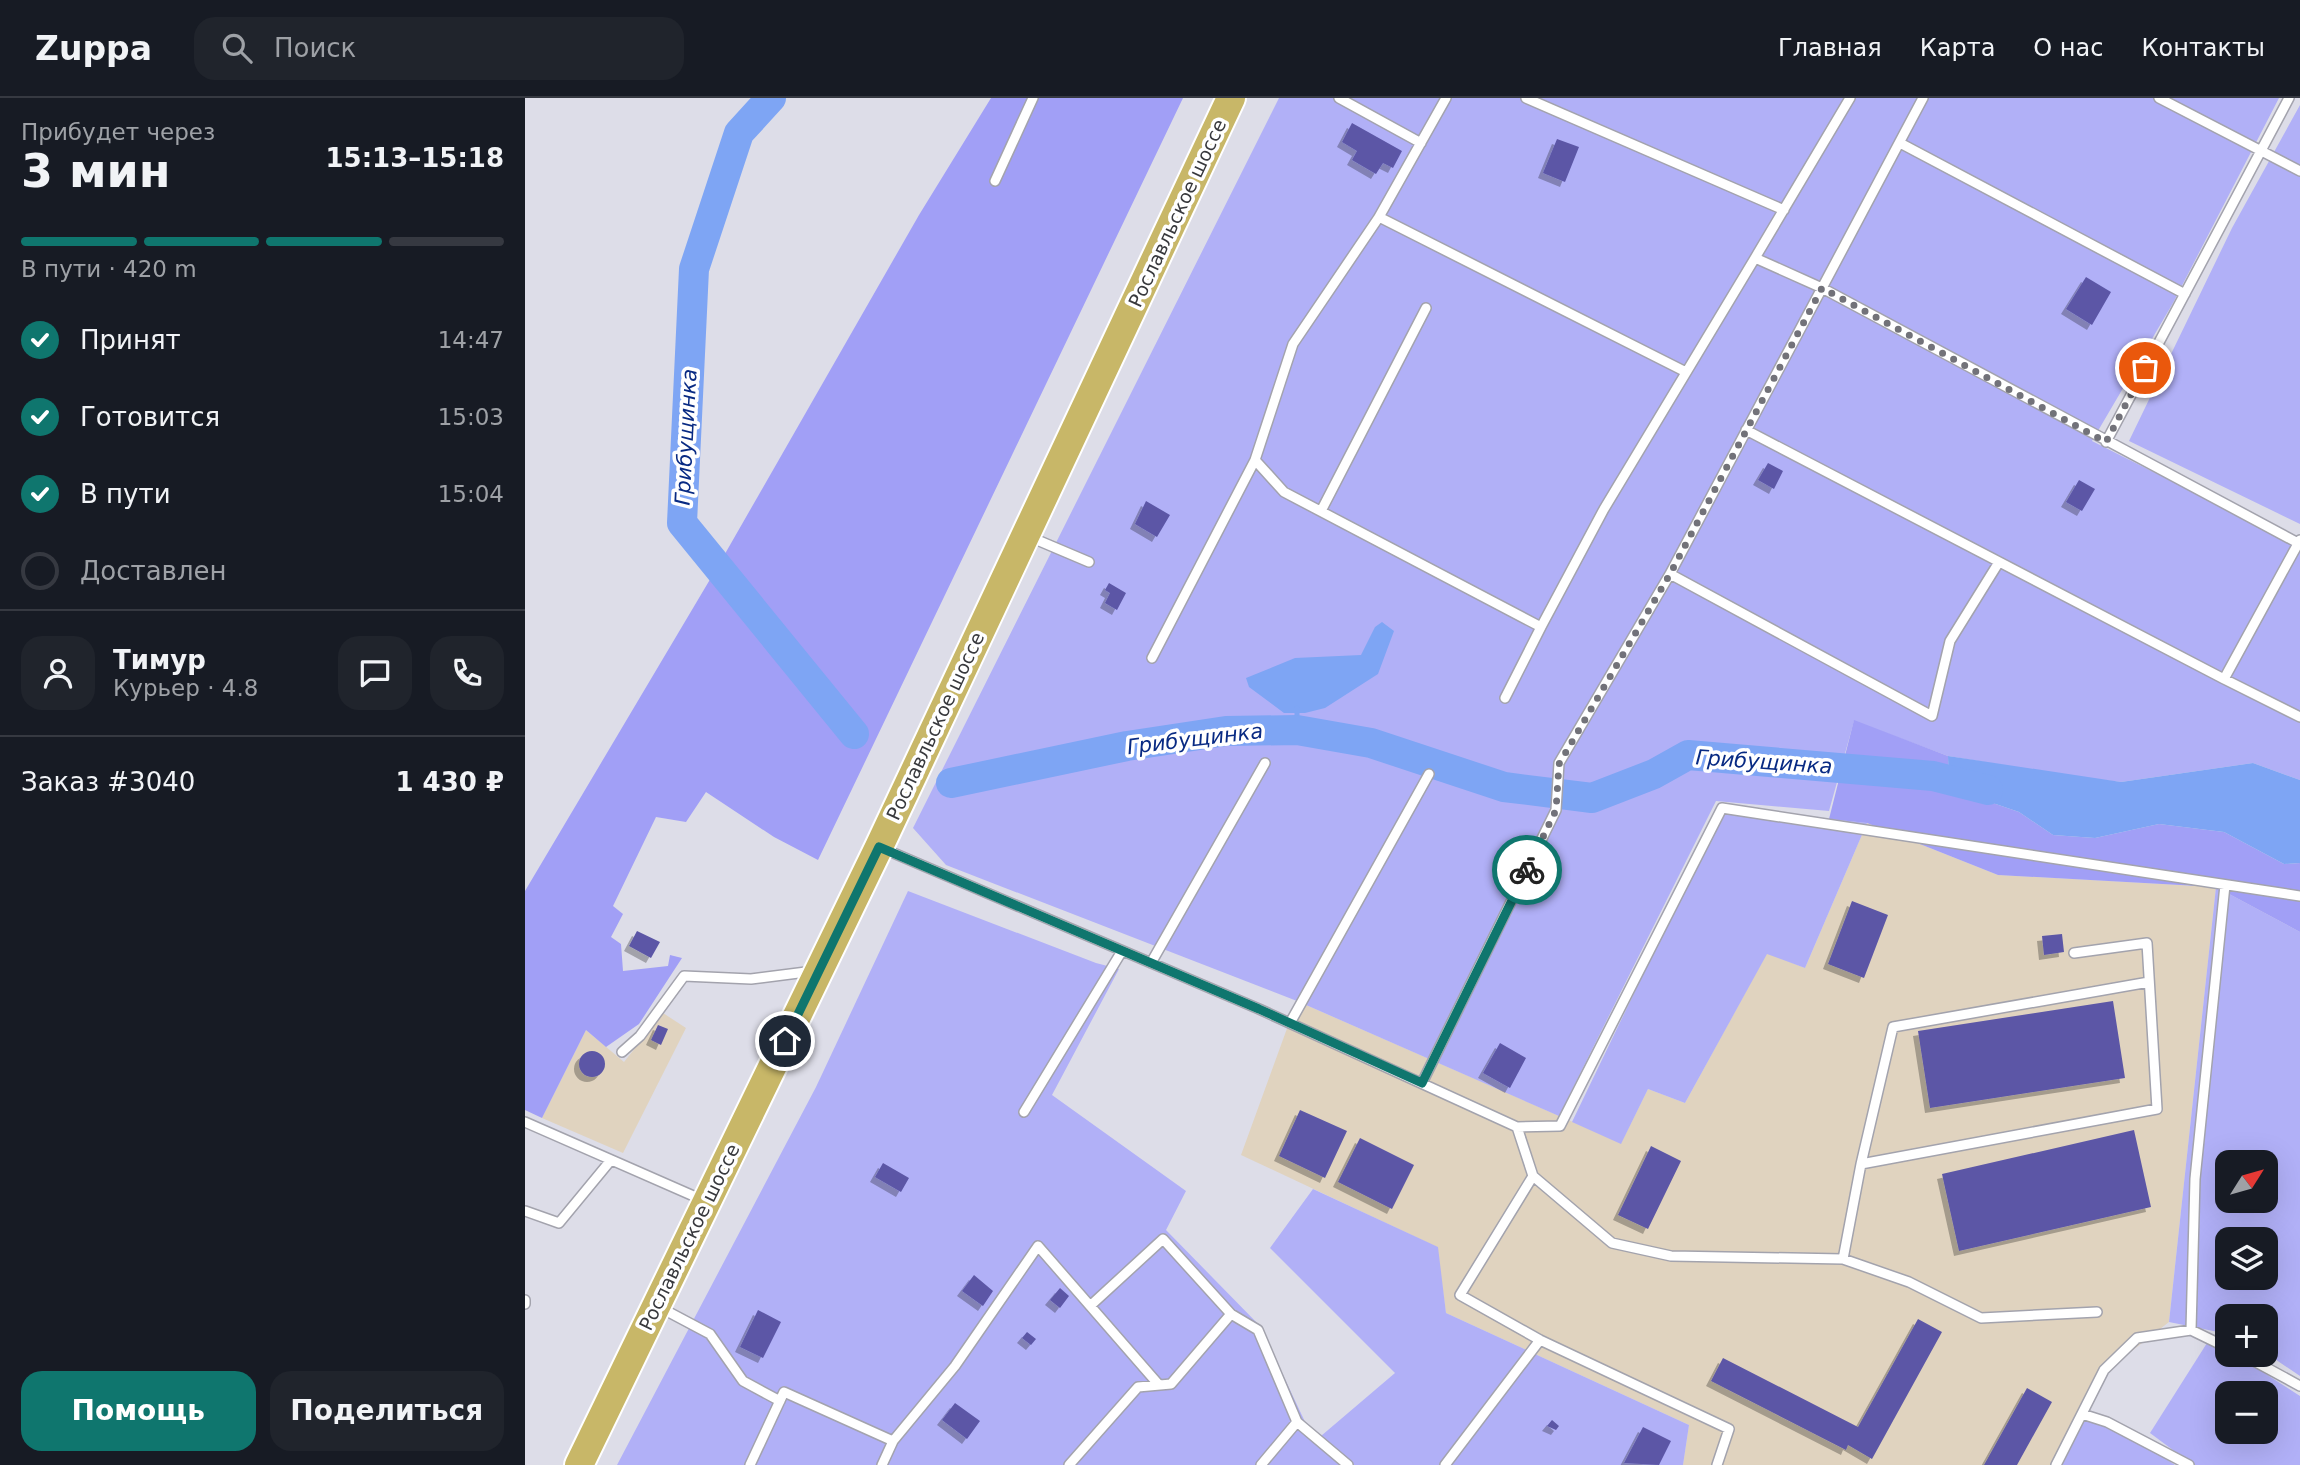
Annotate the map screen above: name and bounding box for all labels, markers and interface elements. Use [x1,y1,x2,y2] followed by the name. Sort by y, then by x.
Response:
[194,17,684,80] search box
[35,29,152,68] text: Zuppa
[218,29,256,67] icon: search
[274,33,356,63] text: Поиск
[1778,34,1882,62] text: Главная
[1920,34,1995,62] text: Карта
[2033,34,2103,62] text: О нас
[2141,34,2265,62] text: Контакты
[1124,116,1230,310] street label: Рославльское шоссе
[21,119,215,145] text: Прибудет через
[325,143,504,173] text: 15:13–15:18
[21,144,171,198] text: 3 мин
[21,256,197,282] text: В пути · 420 m
[21,321,59,359] icon: check
[80,325,181,355] text: Принят
[438,327,504,353] text: 14:47
[2115,338,2175,398] pin
[2126,349,2164,387] icon: bag
[670,368,702,506] water label: Грибущинка
[21,398,59,436] icon: check
[80,402,220,432] text: Готовится
[438,404,504,430] text: 15:03
[21,475,59,513] icon: check
[80,479,171,509] text: В пути
[438,481,504,507] text: 15:04
[80,556,227,586] text: Доставлен
[882,629,988,823] street label: Рославльское шоссе
[21,636,95,710] button: person
[338,636,412,710] button: chat
[430,636,504,710] button: phone
[113,645,206,675] text: Тимур
[113,675,258,701] text: Курьер · 4.8
[1126,719,1264,759] water label: Грибущинка
[1695,745,1833,779] water label: Грибущинка
[21,767,195,797] text: Заказ #3040
[395,767,504,797] text: 1 430 ₽
[1492,835,1562,905] courier
[1508,851,1546,889] icon: bike
[755,1011,815,1071] pin
[766,1022,804,1060] icon: home
[634,1140,744,1334] street label: Рославльское шоссе
[2215,1150,2279,1213] north arrow
[2215,1150,2278,1444] map controls
[2215,1227,2278,1290] button: layers
[2215,1304,2278,1367] button: +
[21,1371,256,1451] button: Помощь
[270,1371,504,1451] button: Поделиться
[2215,1381,2278,1444] button: −

